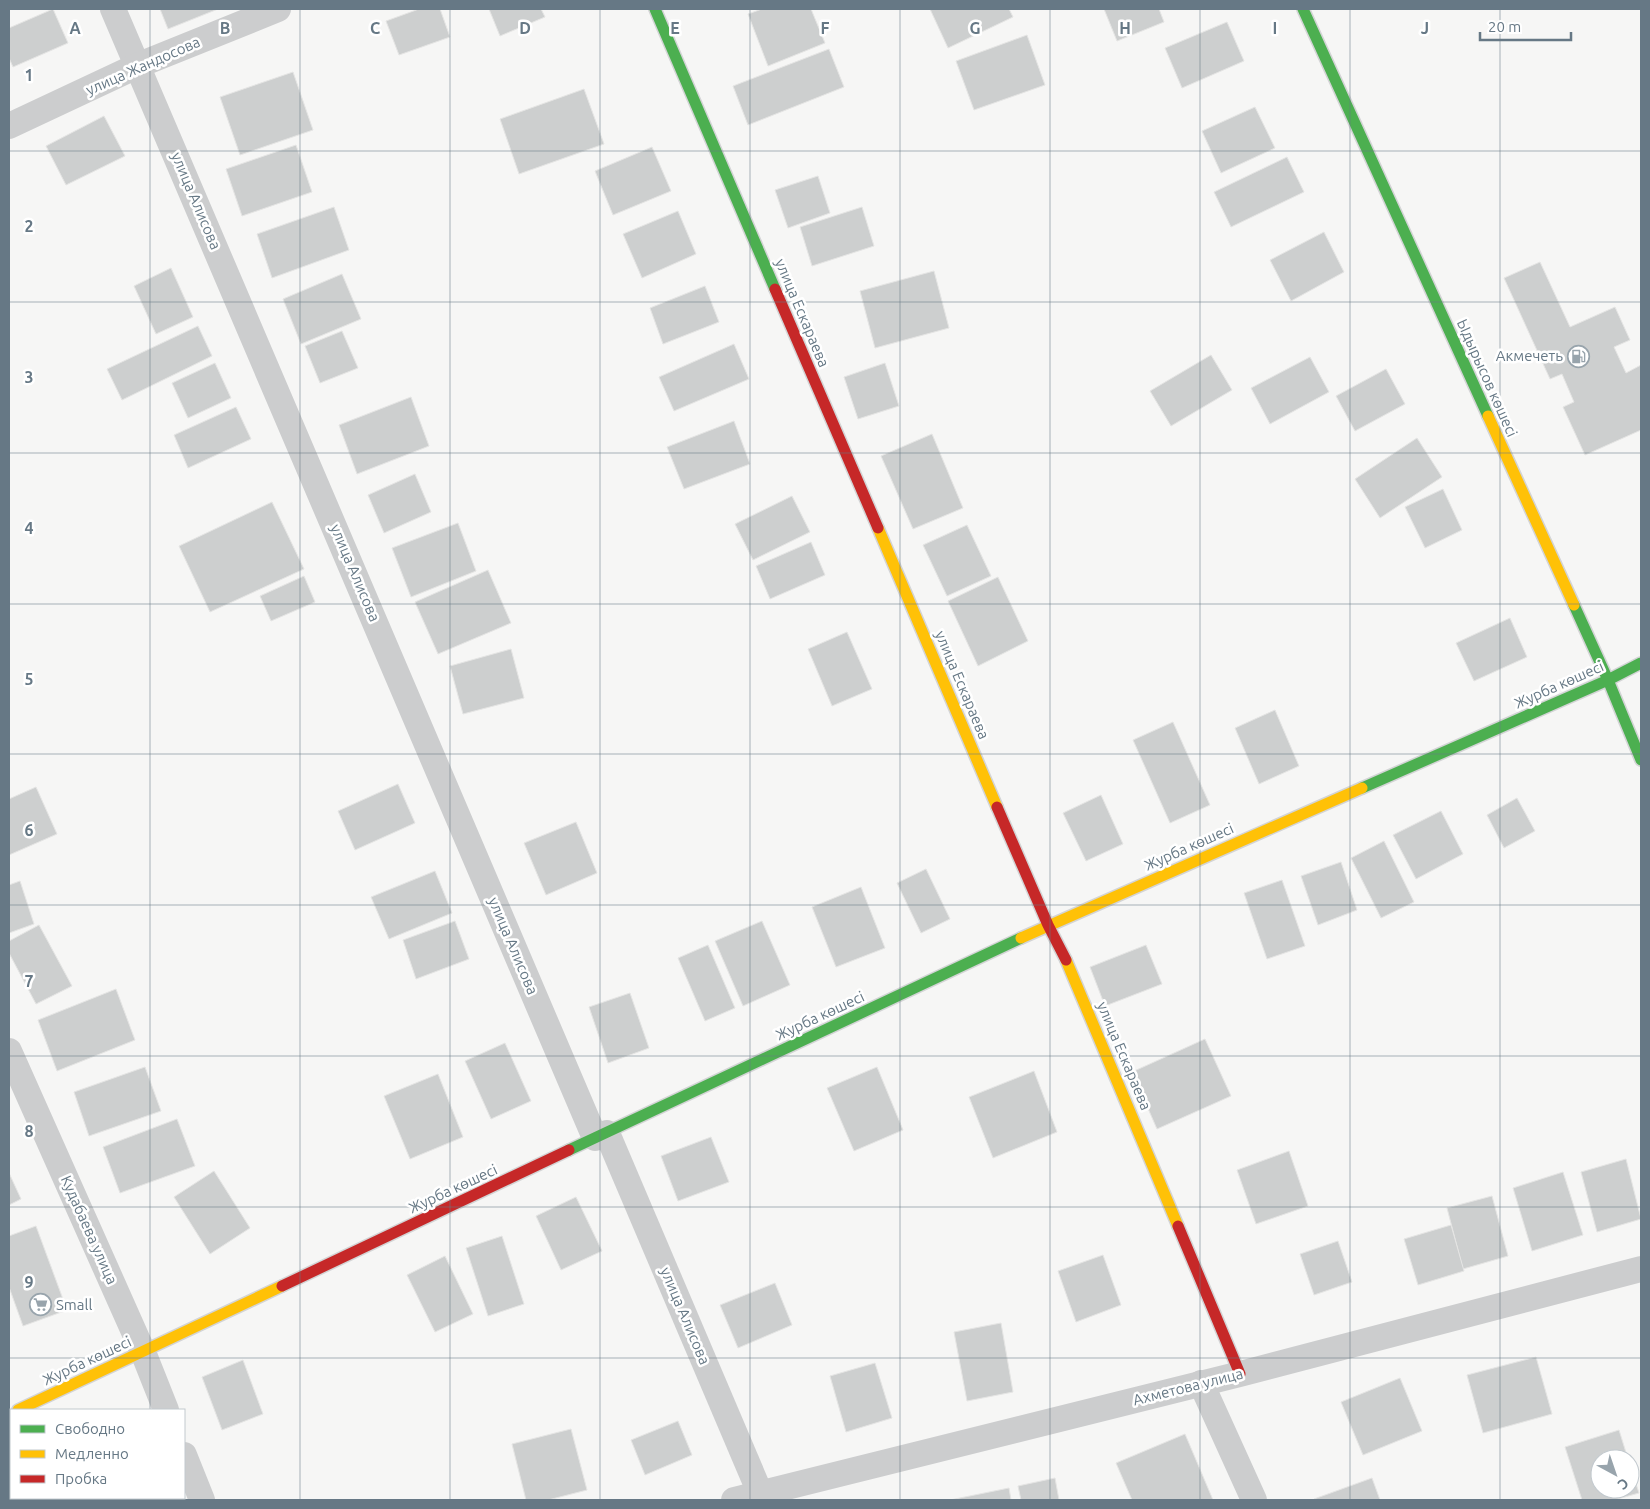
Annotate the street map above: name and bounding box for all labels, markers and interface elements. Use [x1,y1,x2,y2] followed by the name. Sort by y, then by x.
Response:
[1480,10,1571,42] scale bar
[1488,18,1521,35] text: 20 m
[69,19,81,37] text: A
[220,19,230,37] text: B
[370,19,380,37] text: C
[519,19,531,37] text: D
[670,19,680,37] text: E
[821,19,830,37] text: F
[969,19,981,37] text: G
[1119,19,1131,37] text: H
[1273,19,1277,37] text: I
[1421,19,1429,37] text: J
[83,33,203,98] street label: улица Жандосова
[24,66,34,84] text: 1
[168,150,225,252] street label: улица Алисова
[24,217,34,235] text: 2
[772,256,833,370] street label: улица Ескараева
[1454,316,1521,439] street label: Ыдырысов көшесі
[1567,344,1591,368] fuel station icon: Акмечеть
[1496,347,1563,364] place label: Акмечеть
[24,368,34,386] text: 3
[24,519,34,537] text: 4
[327,522,384,624] street label: улица Алисова
[932,628,993,742] street label: улица Ескараева
[1512,657,1606,712] street label: Журба көшесі
[24,670,34,688] text: 5
[1142,819,1236,874] street label: Журба көшесі
[24,821,34,839] text: 6
[485,895,542,997] street label: улица Алисова
[24,972,34,990] text: 7
[773,988,867,1043] street label: Журба көшесі
[1094,999,1155,1113] street label: улица Ескараева
[24,1122,34,1140] text: 8
[406,1161,500,1216] street label: Журба көшесі
[58,1173,121,1287] street label: Кудабаева улица
[657,1265,714,1367] street label: улица Алисова
[24,1273,34,1291] text: 9
[28,1293,52,1317] supermarket icon: Small
[56,1296,92,1313] place label: Small
[40,1333,134,1388] street label: Журба көшесі
[1131,1365,1245,1408] street label: Ахметова улица
[10,1409,185,1499] legend
[55,1420,125,1437] text: Свободно
[55,1445,129,1462] text: Медленно
[1590,1449,1640,1499] north arrow
[55,1470,107,1487] text: Пробка
[1615,1475,1632,1493] text: С

